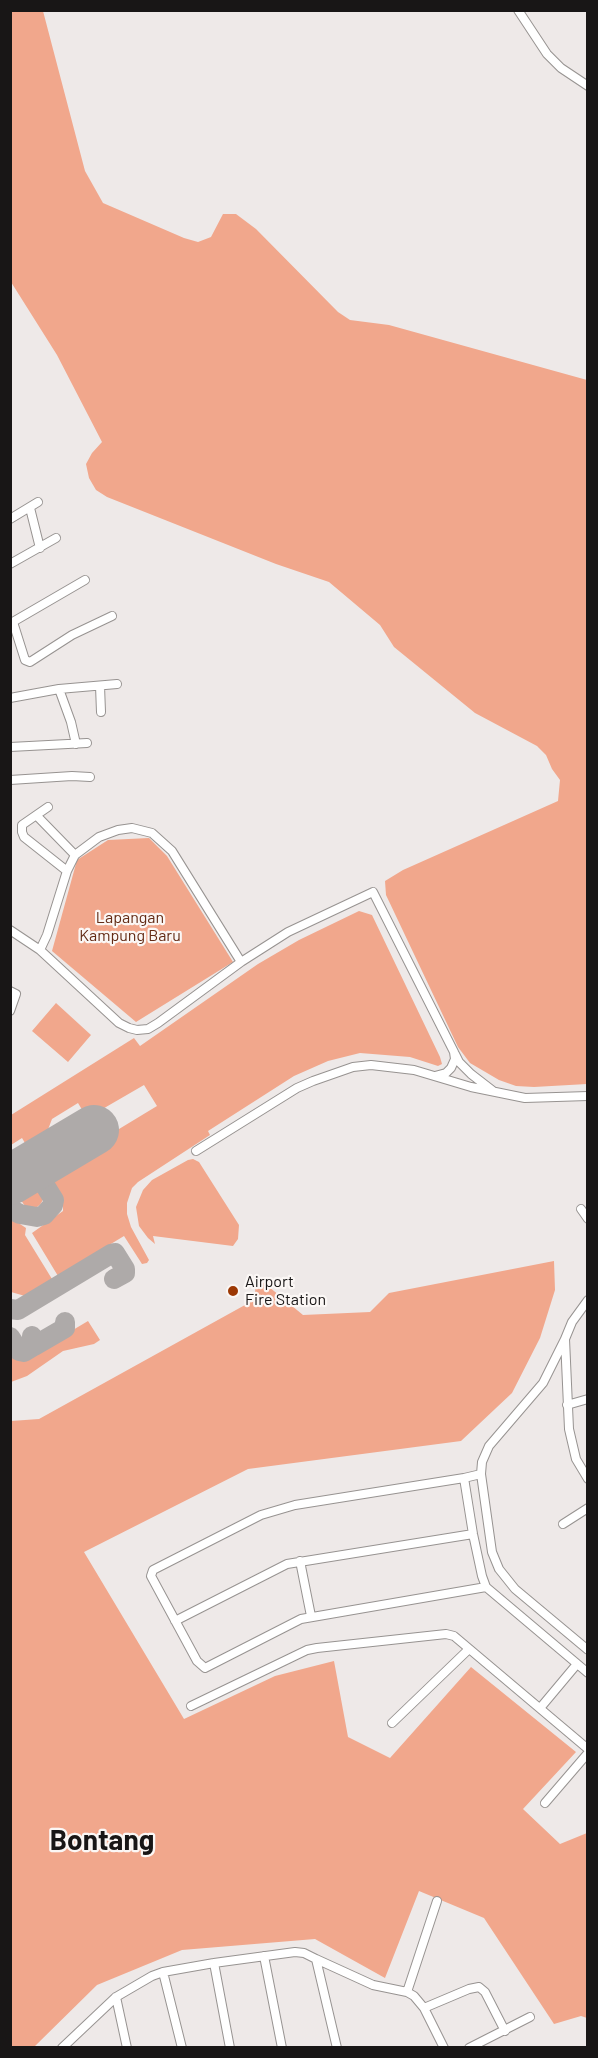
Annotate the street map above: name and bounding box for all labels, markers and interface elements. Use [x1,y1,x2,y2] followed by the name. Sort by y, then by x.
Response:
[79,908,181,946] park label: Lapangan Kampung Baru
[245,1272,326,1310] place label: Airport Fire Station
[226,1284,240,1298] marker: Airport Fire Station
[50,1824,154,1858] district label: Bontang

